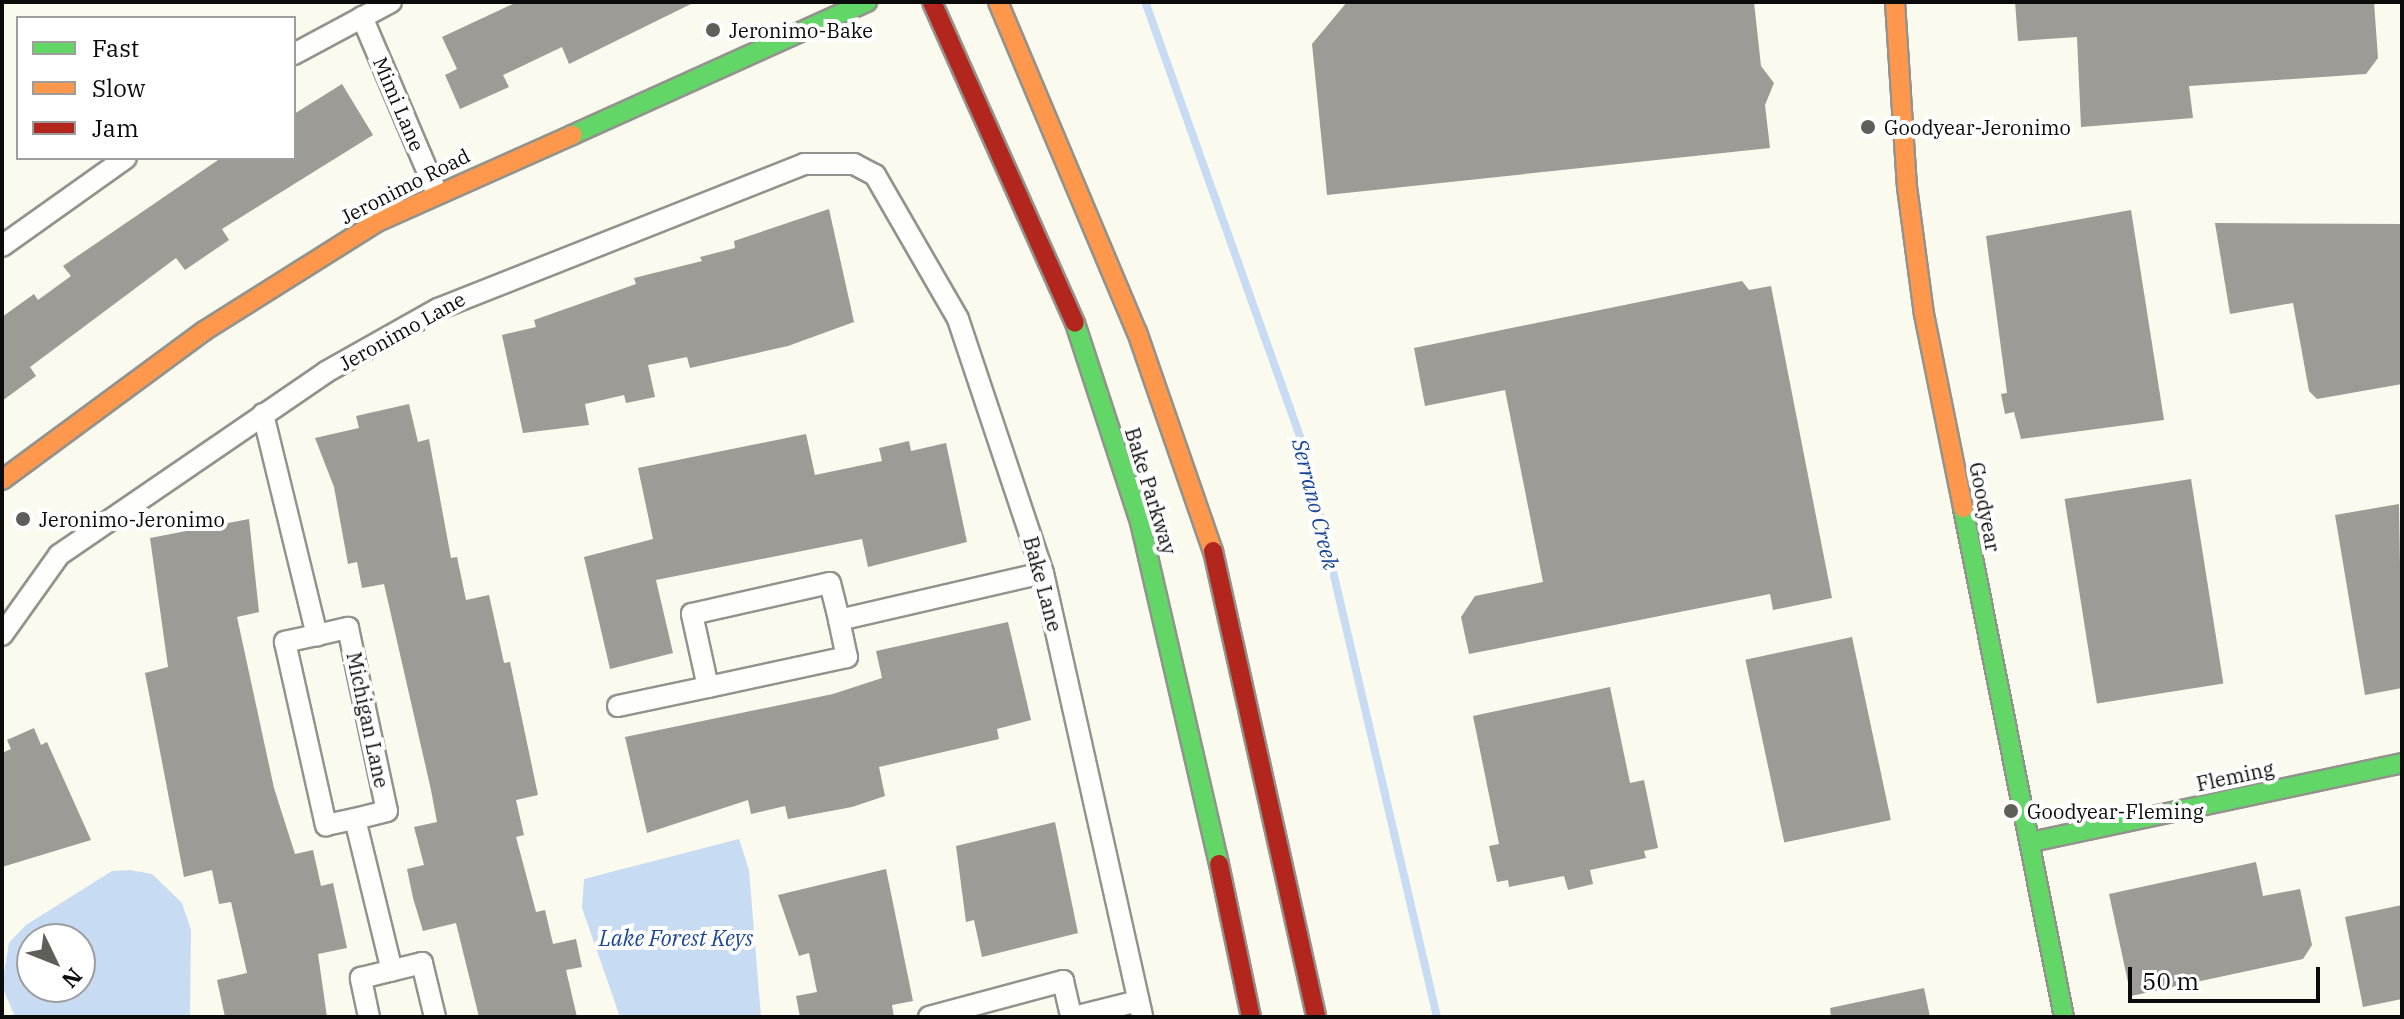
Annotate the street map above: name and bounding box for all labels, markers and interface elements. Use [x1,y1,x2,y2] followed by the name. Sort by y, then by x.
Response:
[16,16,296,160] legend
[729,18,873,42] place label: Jeronimo-Bake
[704,21,722,39] marker: Jeronimo-Bake
[92,32,139,64] text: Fast
[368,53,430,155] street label: Mimi Lane
[92,72,145,104] text: Slow
[92,112,139,144] text: Jam
[1884,115,2071,139] place label: Goodyear-Jeronimo
[1859,118,1877,136] marker: Goodyear-Jeronimo
[336,143,474,229] street label: Jeronimo Road
[335,287,469,375] street label: Jeronimo Lane
[1120,425,1182,557] street label: Bake Parkway
[1287,436,1345,572] water label: Serrano Creek
[1965,460,2005,554] street label: Goodyear
[39,507,225,531] place label: Jeronimo-Jeronimo
[14,510,32,528] marker: Jeronimo-Jeronimo
[1019,534,1067,634] street label: Bake Lane
[342,650,394,790] street label: Michigan Lane
[2194,756,2276,796] street label: Fleming
[2027,799,2204,823] place label: Goodyear-Fleming
[2002,802,2020,820] marker: Goodyear-Fleming
[16,923,96,1003] north arrow
[599,925,753,951] water label: Lake Forest Keys
[2132,951,2324,1001] scale bar
[56,962,89,995] text: N
[2142,965,2199,997] text: 50 m

